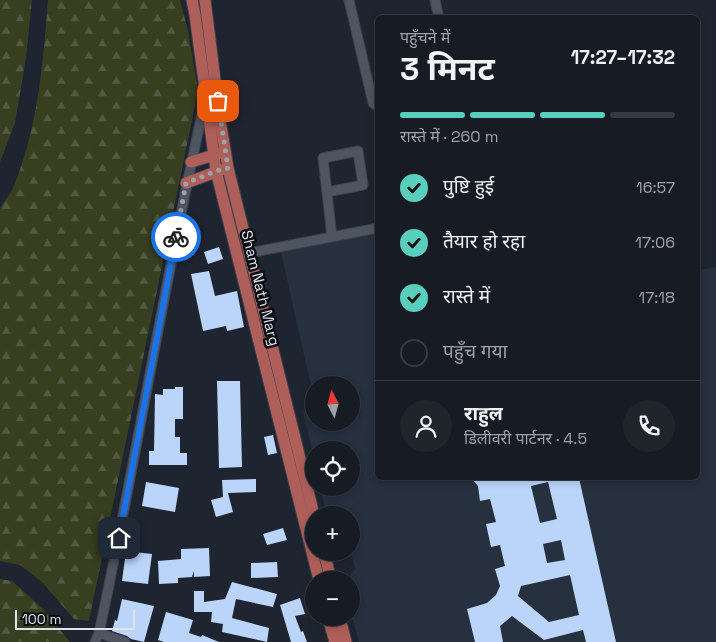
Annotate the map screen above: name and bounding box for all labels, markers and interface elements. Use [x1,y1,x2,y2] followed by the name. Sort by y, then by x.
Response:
[400,27,450,48] text: पहुँचने में
[571,45,675,70] text: 17:27–17:32
[400,49,495,89] text: 3 मिनट
[197,80,239,122] pin
[204,87,232,115] icon: bag
[400,126,499,147] text: रास्ते में · 260 m
[400,174,428,202] icon: check
[443,174,494,199] text: पुष्टि हुई
[636,177,675,198] text: 16:57
[151,212,201,262] courier
[162,223,190,251] icon: bike
[237,228,285,348] street label: Sham Nath Marg
[400,229,428,257] icon: check
[443,229,525,254] text: तैयार हो रहा
[635,232,675,253] text: 17:06
[400,284,428,312] icon: check
[443,284,490,309] text: रास्ते में
[639,287,675,308] text: 17:18
[443,339,507,364] text: पहुँच गया
[305,376,360,431] north arrow
[305,376,360,626] map controls
[400,400,452,452] button: person
[623,400,675,452] button: phone
[464,401,503,426] text: राहुल
[464,428,587,449] text: डिलीवरी पार्टनर · 4.5
[305,441,360,496] button: locate
[305,506,360,561] button: +
[98,517,140,559] pin
[105,524,133,552] icon: home
[305,571,360,626] button: −
[15,607,135,630] scale bar
[22,610,61,628] text: 100 m

